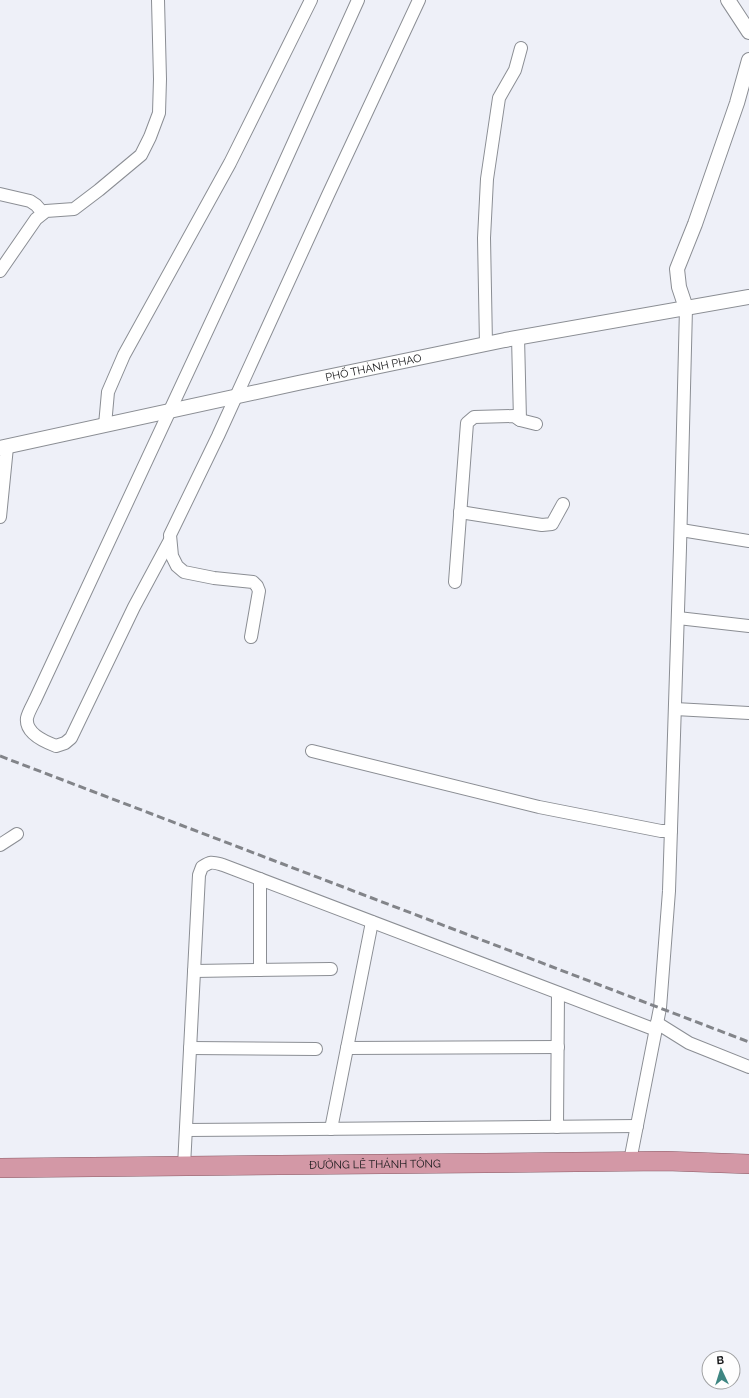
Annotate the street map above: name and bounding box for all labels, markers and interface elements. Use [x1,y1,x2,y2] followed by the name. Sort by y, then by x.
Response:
[324,352,423,384] street label: PHỐ THÀNH PHAO
[309,1157,441,1172] street label: ĐƯỜNG LÊ THÁNH TÔNG
[701,1350,741,1390] north arrow
[716,1354,725,1367] text: B

